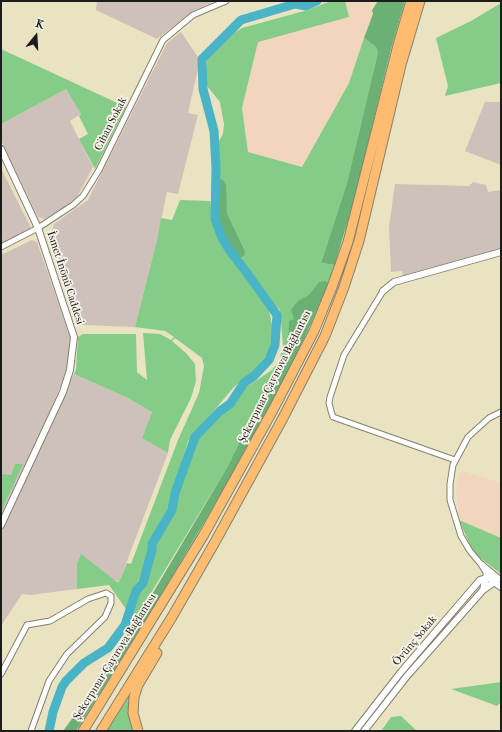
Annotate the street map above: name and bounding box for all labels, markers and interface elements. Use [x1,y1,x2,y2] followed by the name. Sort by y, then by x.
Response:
[16,16,56,56] north arrow
[34,17,46,32] text: K
[92,95,130,153] street label: Cihan Sokak
[44,230,86,326] street label: İsmet İnönü Caddesi
[236,309,314,445] street label: Şekerpınar-Çayırova Bağlantısı
[71,591,159,723] street label: Şekerpınar-Çayırova Bağlantısı
[390,613,440,669] street label: Övünç Sokak

